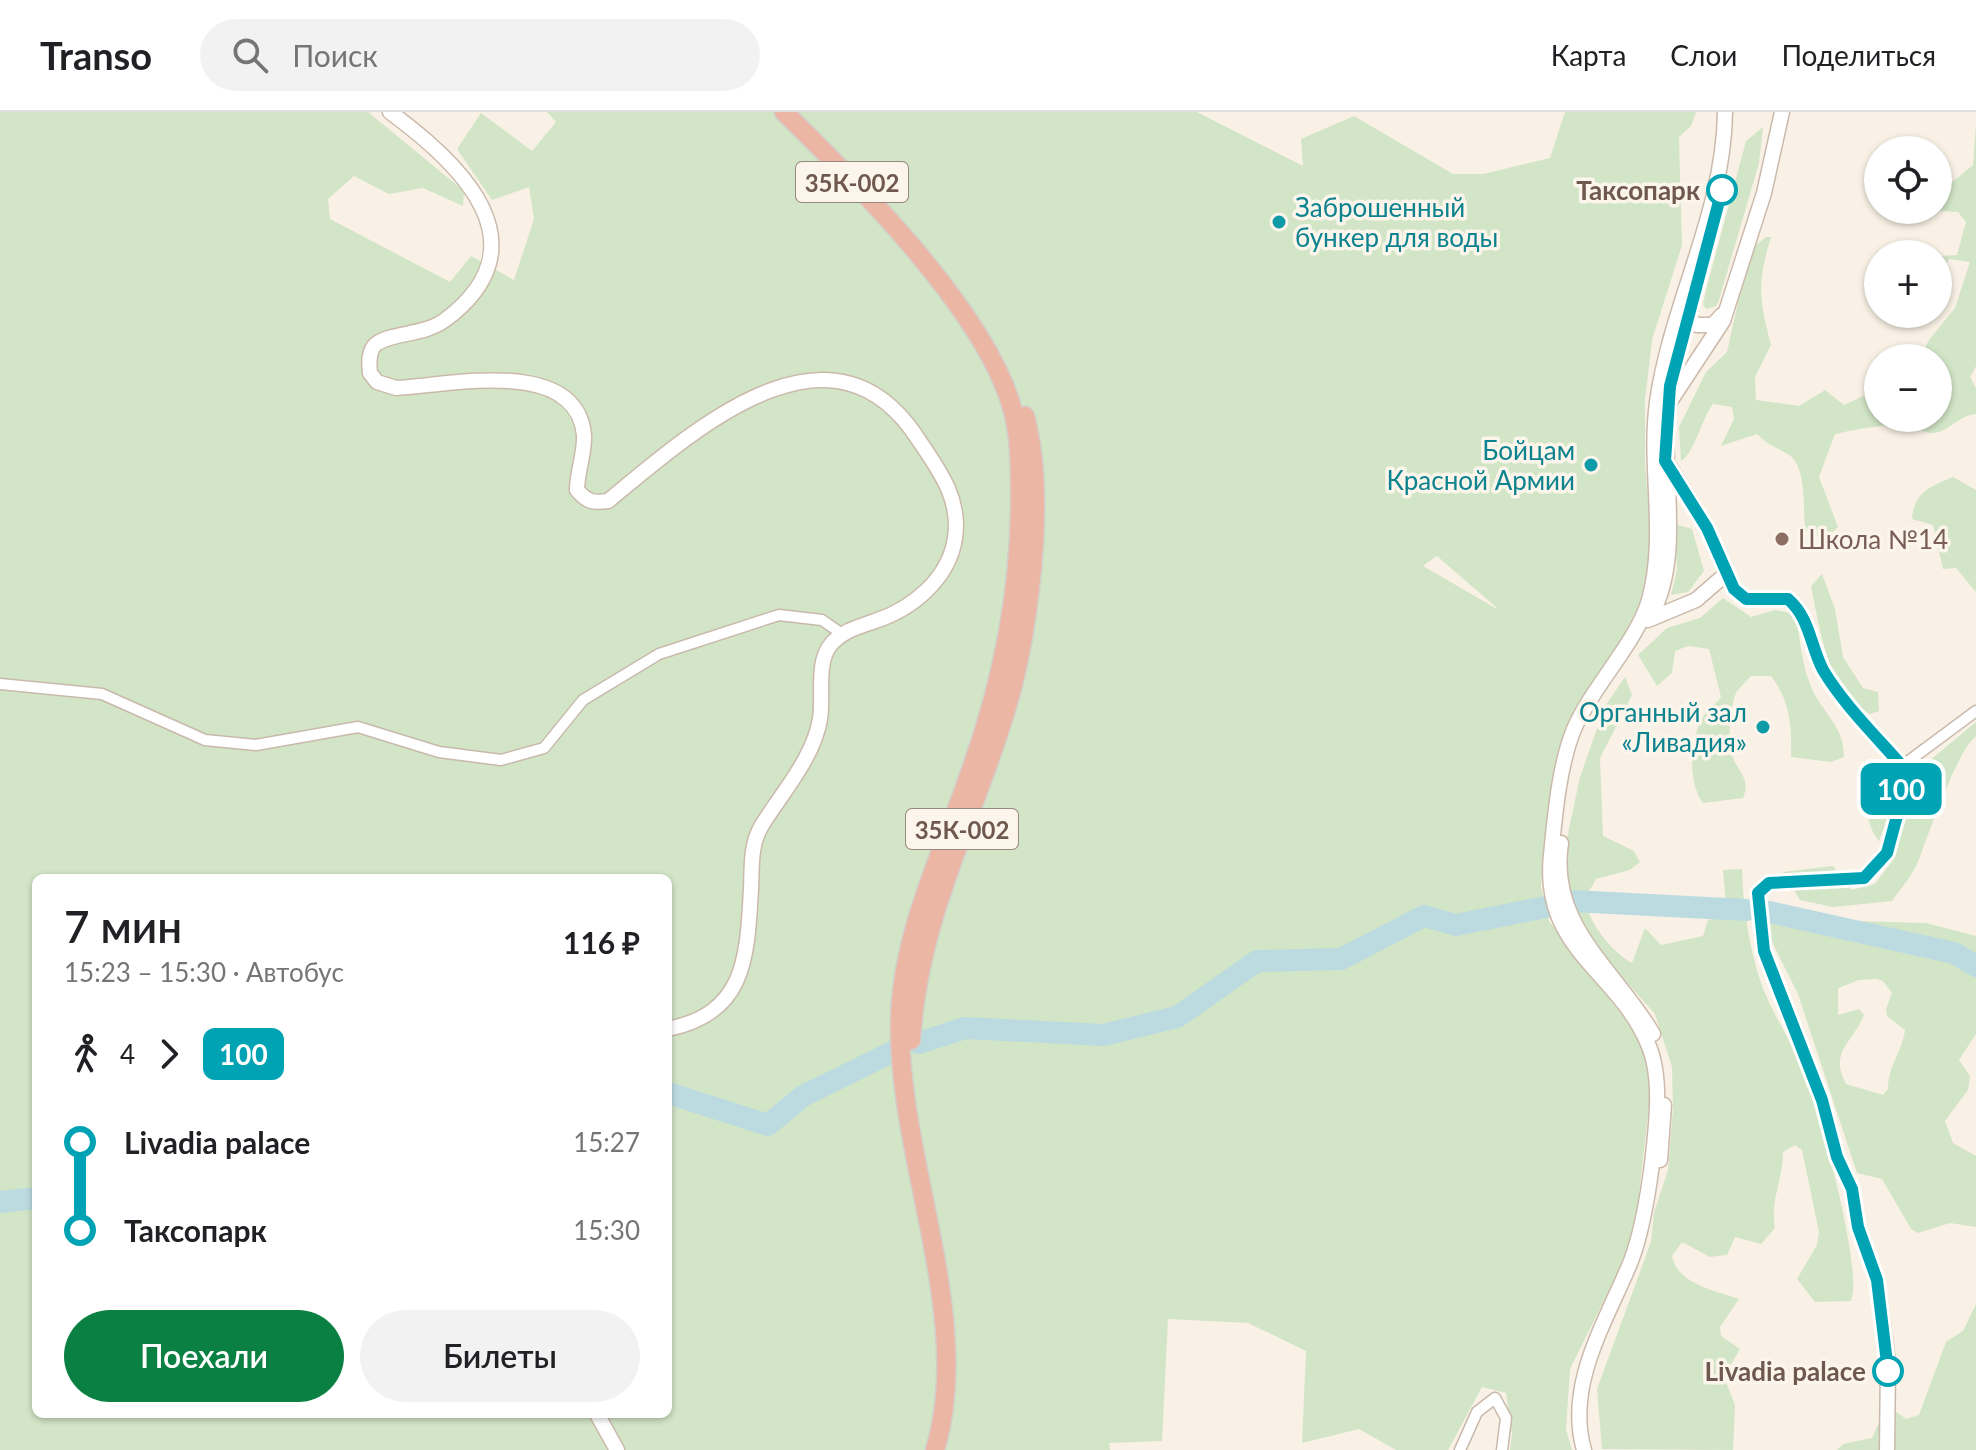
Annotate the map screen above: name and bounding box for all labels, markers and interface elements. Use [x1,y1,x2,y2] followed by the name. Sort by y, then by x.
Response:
[200,19,760,91] search box
[40,32,152,78] text: Transo
[228,33,272,77] icon: search
[292,37,378,73] text: Поиск
[1551,38,1626,72] text: Карта
[1670,38,1737,72] text: Слои
[1781,38,1936,72] text: Поделиться
[1864,136,1952,432] map controls
[1864,136,1952,224] button: locate
[796,162,908,202] road number: 35К-002
[1576,174,1700,206] place label: Таксопарк
[1707,175,1737,205] marker: Таксопарк
[1295,191,1498,253] place label: Заброшенный бункер для воды
[1270,213,1288,231] marker: Заброшенный бункер для воды
[1864,240,1952,328] button: +
[1864,344,1952,432] button: −
[1387,434,1575,496] place label: Бойцам Красной Армии
[1582,456,1600,474] marker: Бойцам Красной Армии
[1798,523,1948,555] place label: Школа №14
[1773,530,1791,548] marker: Школа №14
[1579,696,1747,758] place label: Органный зал «Ливадия»
[1754,718,1772,736] marker: Органный зал «Ливадия»
[1855,763,1947,815] line badge: 100
[1877,772,1925,806] text: 100
[906,809,1018,849] road number: 35К-002
[64,900,182,952] text: 7 мин
[563,924,640,960] text: 116 ₽
[64,956,344,988] text: 15:23 – 15:30 · Автобус
[64,1032,108,1076] icon: walk
[147,1032,191,1076] icon: forward
[219,1037,268,1071] text: 100
[120,1038,135,1070] text: 4
[124,1124,310,1160] text: Livadia palace
[573,1126,640,1158] text: 15:27
[124,1212,267,1248] text: Таксопарк
[573,1214,640,1246] text: 15:30
[64,1310,344,1402] button: Поехали
[360,1310,640,1402] button: Билеты
[1705,1355,1866,1387] place label: Livadia palace
[1873,1356,1903,1386] marker: Livadia palace

